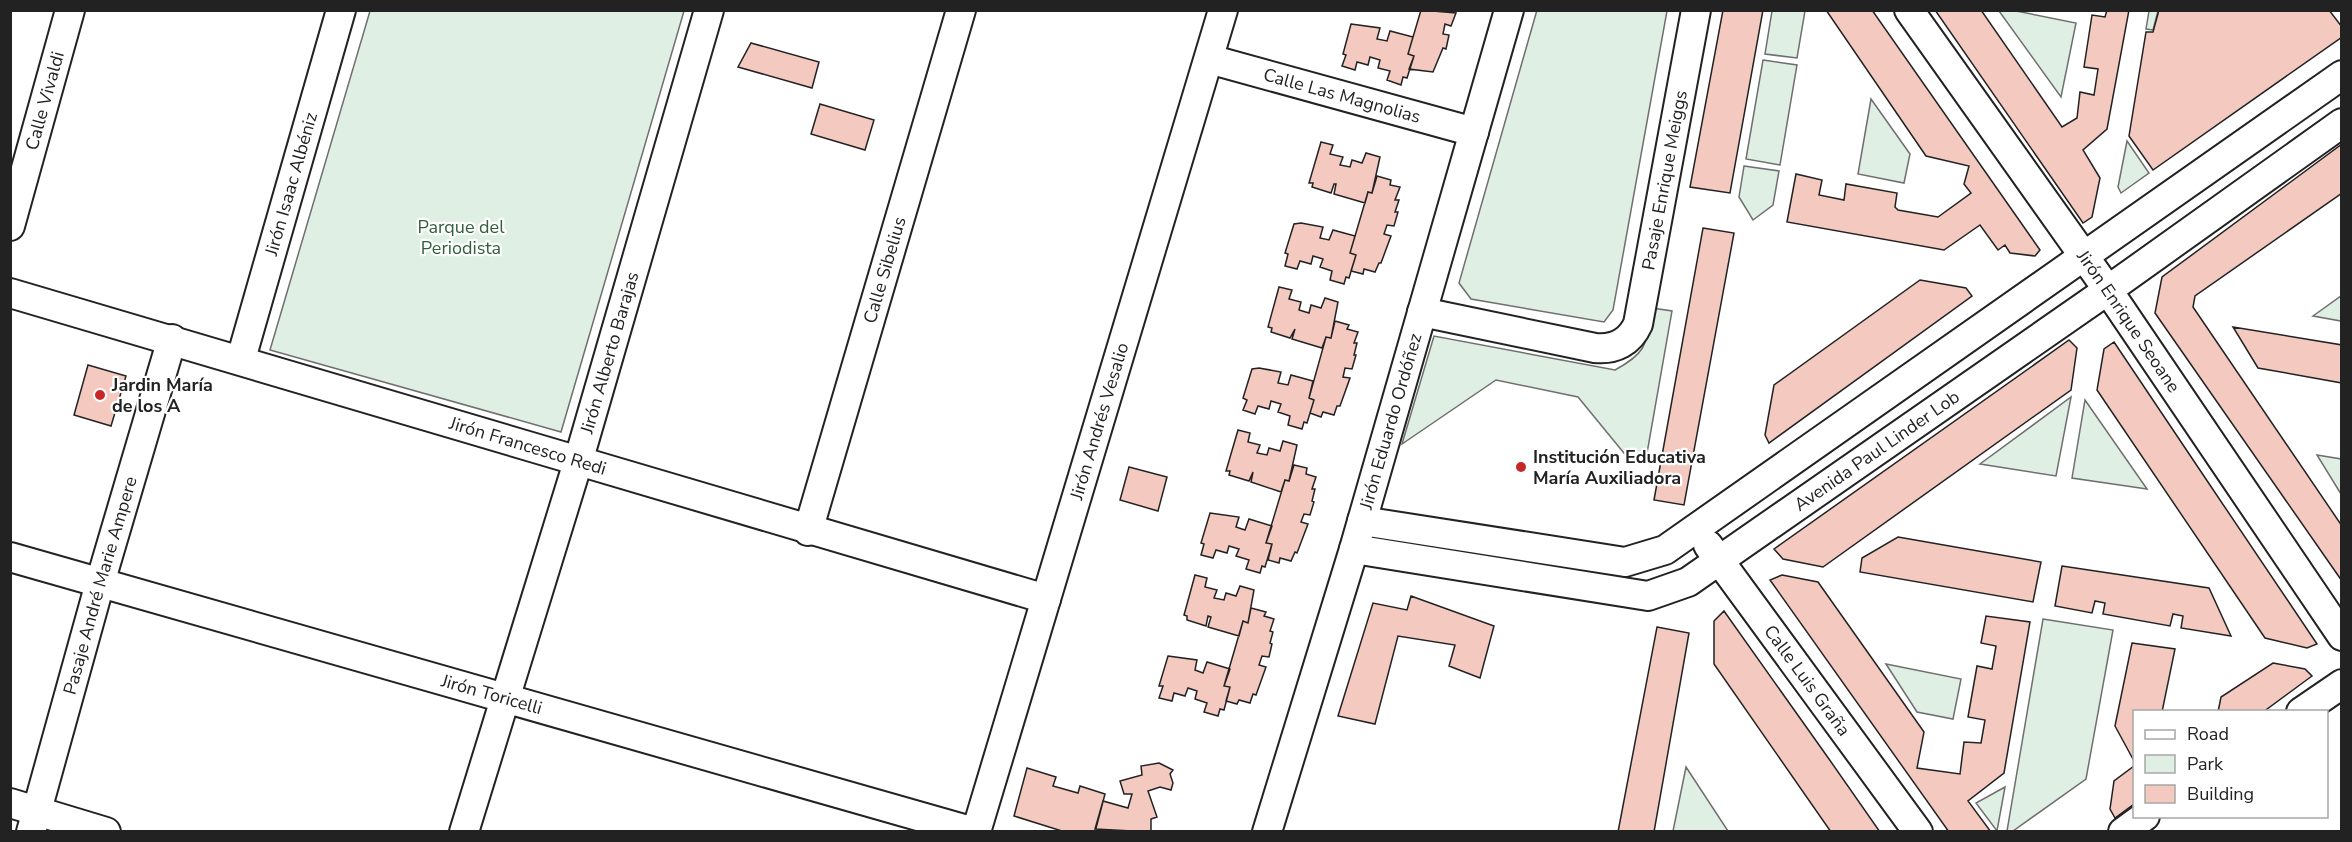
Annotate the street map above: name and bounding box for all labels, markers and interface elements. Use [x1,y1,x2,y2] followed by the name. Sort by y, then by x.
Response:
[20,49,70,153] street label: Calle Vivaldi
[1261,63,1423,129] street label: Calle Las Magnolias
[1636,88,1693,272] street label: Pasaje Enrique Meiggs
[259,110,323,259] street label: Jirón Isaac Albéniz
[858,214,912,326] street label: Calle Sibelius
[417,215,505,260] park label: Parque del Periodista
[2071,245,2186,397] street label: Jirón Enrique Seoane
[575,269,645,437] street label: Jirón Alberto Barajas
[1354,330,1427,513] street label: Jirón Eduardo Ordóñez
[1064,340,1134,504] street label: Jirón Andrés Vesalio
[111,373,213,418] place label: Jardin María de los A
[1789,385,1964,517] street label: Avenida Paul Linder Lob
[93,388,107,402] marker: Jardin María de los A
[446,411,609,481] street label: Jirón Francesco Redi
[1533,445,1706,490] place label: Institución Educativa María Auxiliadora
[1514,460,1528,474] marker: Institución Educativa María Auxiliadora
[58,474,143,697] street label: Pasaje André Marie Ampere
[1759,620,1856,741] street label: Calle Luis Graña
[438,668,545,720] street label: Jirón Toricelli
[2133,710,2328,818] legend
[2187,722,2229,746] text: Road
[2187,752,2224,776] text: Park
[2187,782,2254,806] text: Building

